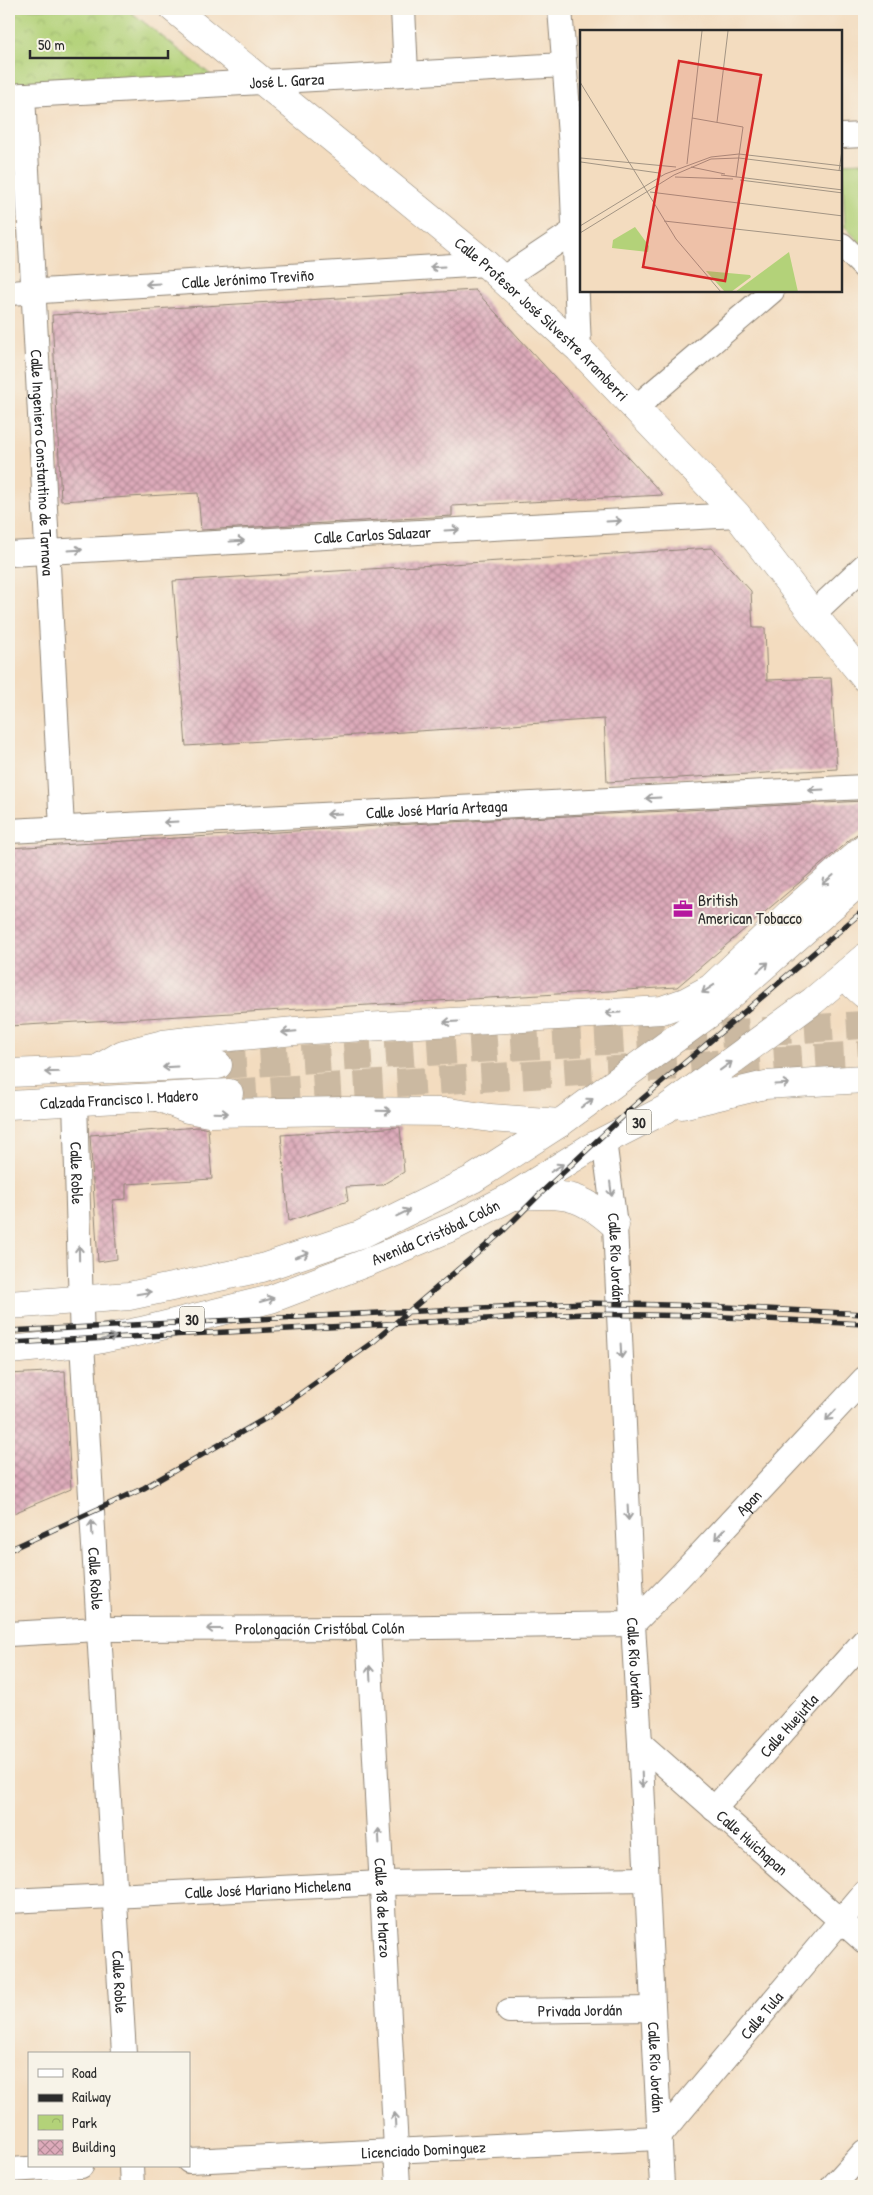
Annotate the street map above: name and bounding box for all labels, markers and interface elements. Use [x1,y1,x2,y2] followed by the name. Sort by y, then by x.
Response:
[30,28,168,60] scale bar
[580,30,843,292] inset map
[38,34,65,55] text: 50 m
[249,67,325,94] street label: José L. Garza
[450,232,634,406] street label: Calle Profesor José Silvestre Aramberri
[429,262,445,271] one-way arrow
[181,263,315,293] street label: Calle Jerónimo Treviño
[145,279,161,288] one-way arrow
[26,349,60,576] street label: Calle Ingeniero Constantino de Tarnava
[606,517,622,526] one-way arrow
[313,520,432,549] street label: Calle Carlos Salazar
[444,525,460,535] one-way arrow
[229,537,245,546] one-way arrow
[67,545,83,554] one-way arrow
[808,785,824,794] one-way arrow
[646,793,662,803] one-way arrow
[365,794,508,824] street label: Calle José María Arteaga
[326,809,342,819] one-way arrow
[164,818,180,827] one-way arrow
[821,874,834,886] one-way arrow
[698,889,802,929] place label: British American Tobacco
[672,898,694,920] office icon: British American Tobacco
[756,962,769,973] one-way arrow
[701,984,715,994] one-way arrow
[606,1008,622,1017] one-way arrow
[443,1018,459,1027] one-way arrow
[281,1027,297,1036] one-way arrow
[718,1060,732,1071] one-way arrow
[162,1062,178,1072] one-way arrow
[45,1067,61,1076] one-way arrow
[774,1079,790,1088] one-way arrow
[39,1084,199,1114] street label: Calzada Francisco I. Madero
[580,1098,594,1108] one-way arrow
[376,1106,392,1116] one-way arrow
[213,1108,229,1118] one-way arrow
[626,1110,652,1134] road number: 30
[65,1141,89,1205] street label: Calle Roble
[550,1162,564,1172] one-way arrow
[606,1181,616,1197] one-way arrow
[368,1194,503,1270] street label: Avenida Cristóbal Colón
[395,1208,410,1217] one-way arrow
[603,1211,630,1304] street label: Calle Río Jordán
[74,1245,84,1261] one-way arrow
[294,1249,310,1259] one-way arrow
[136,1288,152,1298] one-way arrow
[259,1294,275,1304] one-way arrow
[180,1306,204,1332] road number: 30
[101,1333,117,1342] one-way arrow
[616,1343,625,1359] one-way arrow
[825,1409,837,1421] one-way arrow
[731,1485,766,1520] street label: Apan
[623,1505,632,1521] one-way arrow
[87,1521,97,1537] one-way arrow
[714,1527,726,1540] one-way arrow
[83,1546,109,1611] street label: Calle Roble
[235,1616,405,1639] street label: Prolongación Cristóbal Colón
[622,1617,649,1709] street label: Calle Río Jordán
[206,1624,222,1634] one-way arrow
[366,1666,375,1682] one-way arrow
[754,1689,823,1762] street label: Calle Huejutla
[637,1772,647,1788] one-way arrow
[712,1805,793,1880] street label: Calle Huichapan
[374,1828,383,1844] one-way arrow
[369,1857,397,1959] street label: Calle 18 de Marzo
[184,1874,351,1904] street label: Calle José Mariano Michelena
[107,1950,133,2014] street label: Calle Roble
[735,1987,788,2044] street label: Calle Tula
[537,1998,622,2022] street label: Privada Jordán
[643,2021,669,2113] street label: Calle Río Jordán
[28,2052,190,2168] legend
[72,2062,97,2083] text: Road
[72,2086,111,2107] text: Railway
[72,2112,97,2133] text: Park
[390,2112,399,2128] one-way arrow
[361,2135,487,2164] street label: Licenciado Dominguez
[72,2136,116,2157] text: Building

